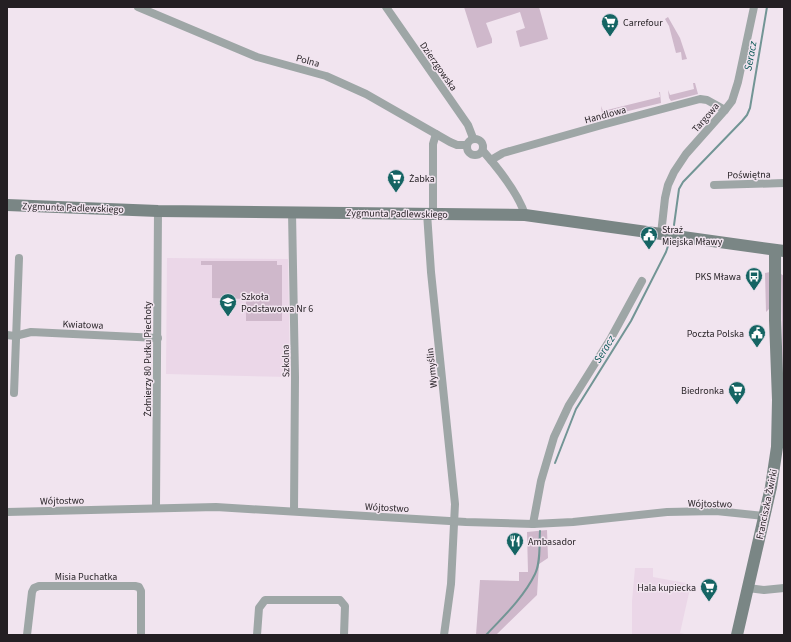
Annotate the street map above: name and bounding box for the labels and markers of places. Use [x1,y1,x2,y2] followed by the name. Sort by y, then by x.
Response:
[600,12,620,37] supermarket icon: Carrefour
[623,16,663,30] place label: Carrefour
[386,168,406,193] supermarket icon: Żabka
[409,172,435,186] place label: Żabka
[662,223,723,249] place label: Straż Miejska Mławy
[639,225,659,250] public building icon: Straż Miejska Mławy
[744,266,764,291] bus stop icon: PKS Mława
[695,270,741,284] place label: PKS Mława
[241,290,313,316] place label: Szkoła Podstawowa Nr 6
[218,292,238,317] school or university icon: Szkoła Podstawowa Nr 6
[747,323,767,348] public building icon: Poczta Polska
[687,327,744,341] place label: Poczta Polska
[727,380,747,405] supermarket icon: Biedronka
[681,384,724,398] place label: Biedronka
[505,531,525,556] restaurant icon: Ambasador
[528,535,576,549] place label: Ambasador
[699,577,719,602] supermarket icon: Hala kupiecka
[637,581,696,595] place label: Hala kupiecka

